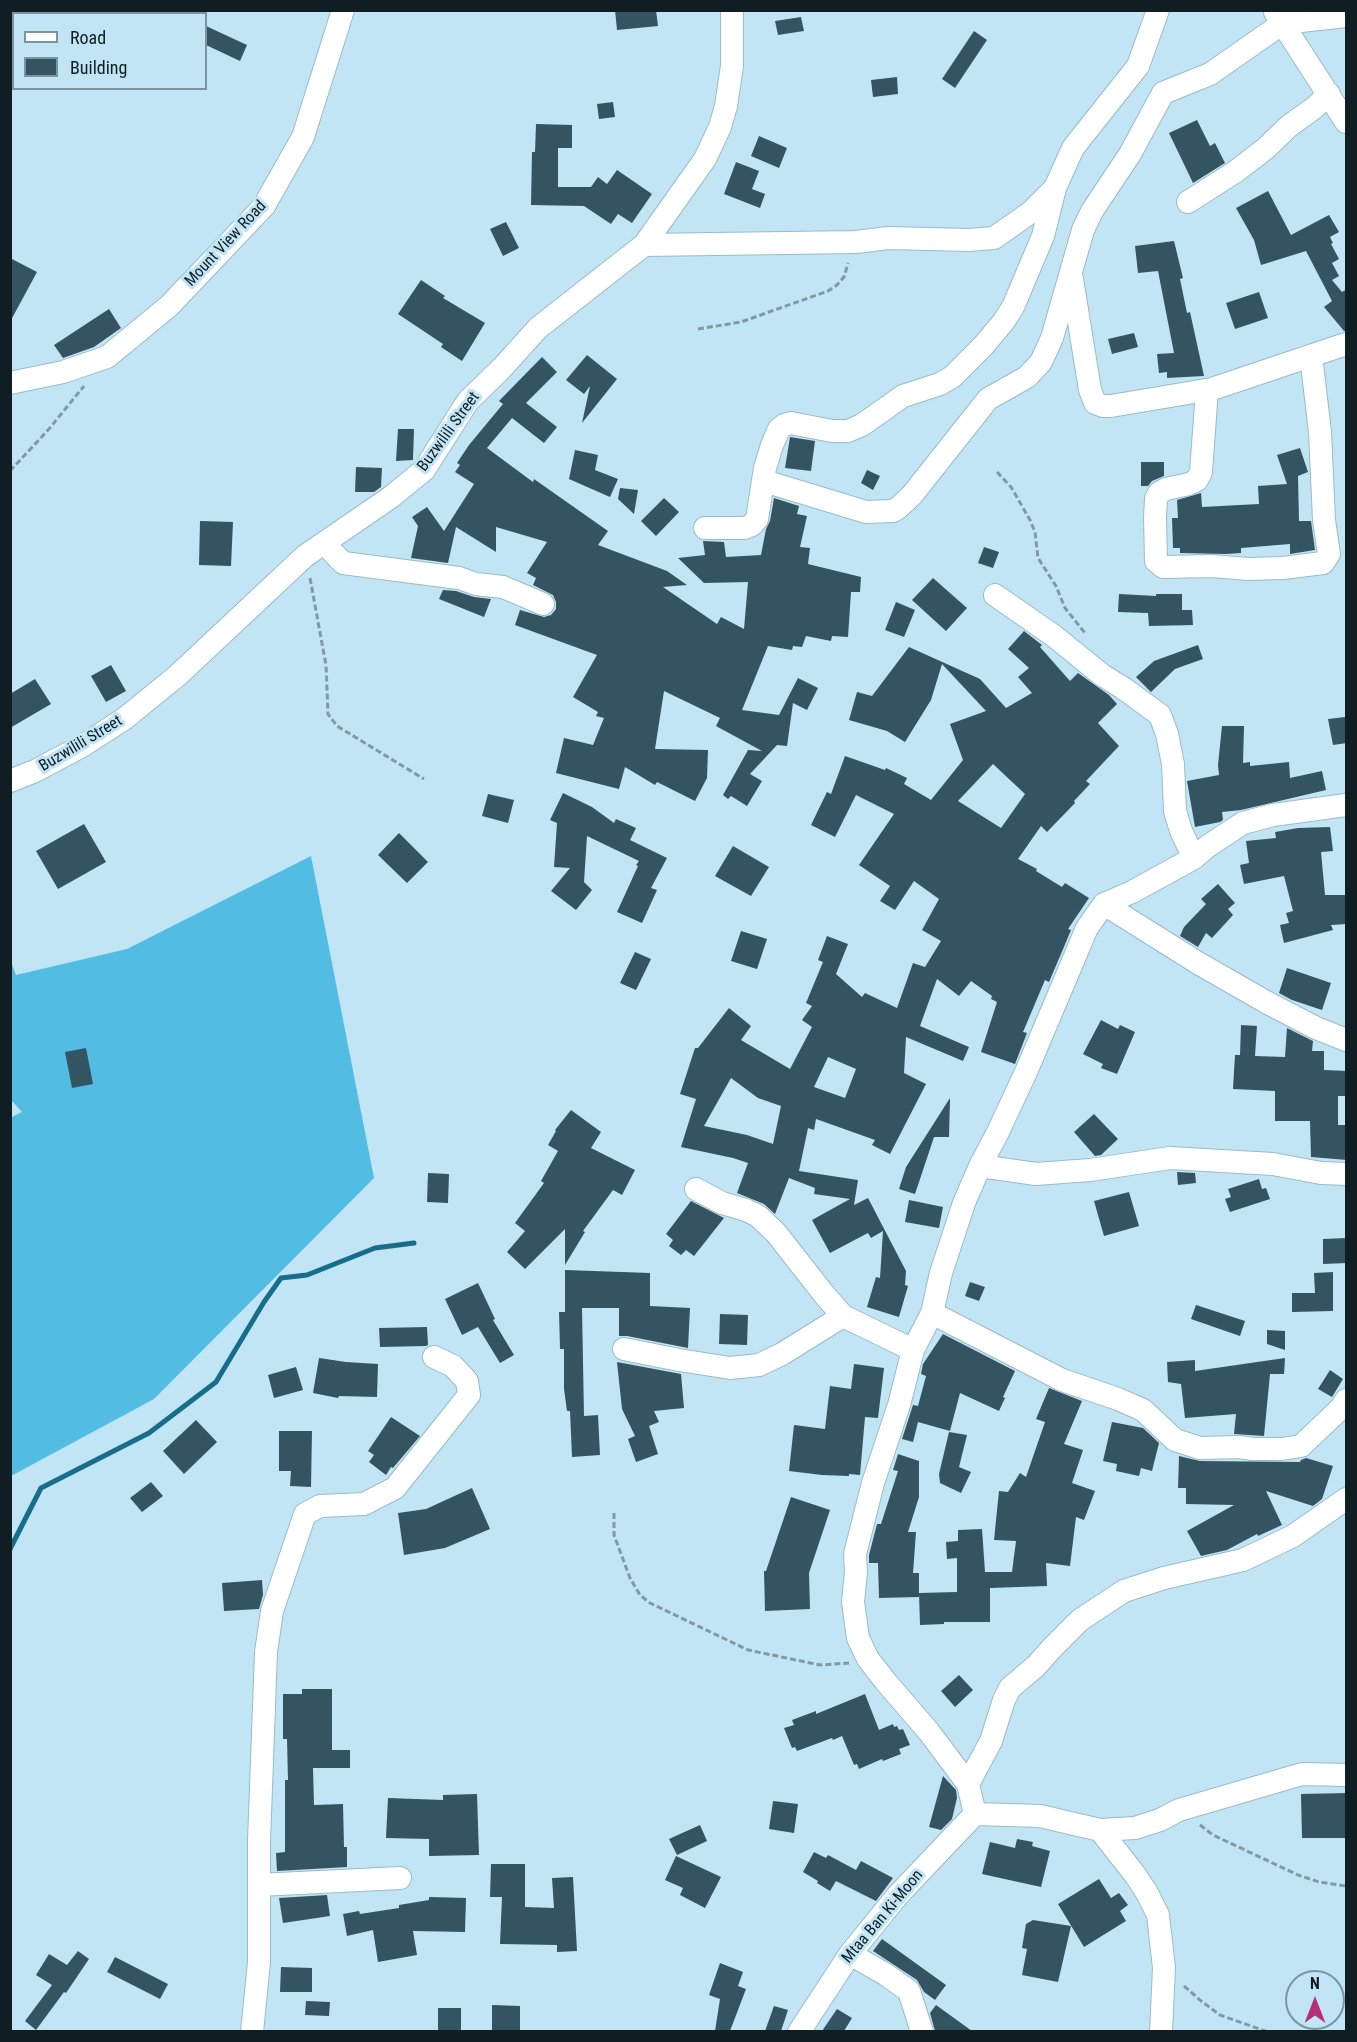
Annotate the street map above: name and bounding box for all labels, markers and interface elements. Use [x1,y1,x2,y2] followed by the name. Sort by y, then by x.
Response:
[12,12,207,90] legend
[70,27,106,48] text: Road
[70,57,127,78] text: Building
[181,197,271,291] street label: Mount View Road
[414,389,484,475] street label: Buzwilili Street
[36,712,126,776] street label: Buzwilili Street
[838,1866,928,1968] street label: Mtaa Ban Ki-Moon
[1285,1970,1345,2030] north arrow
[1310,1974,1320,1993] text: N

